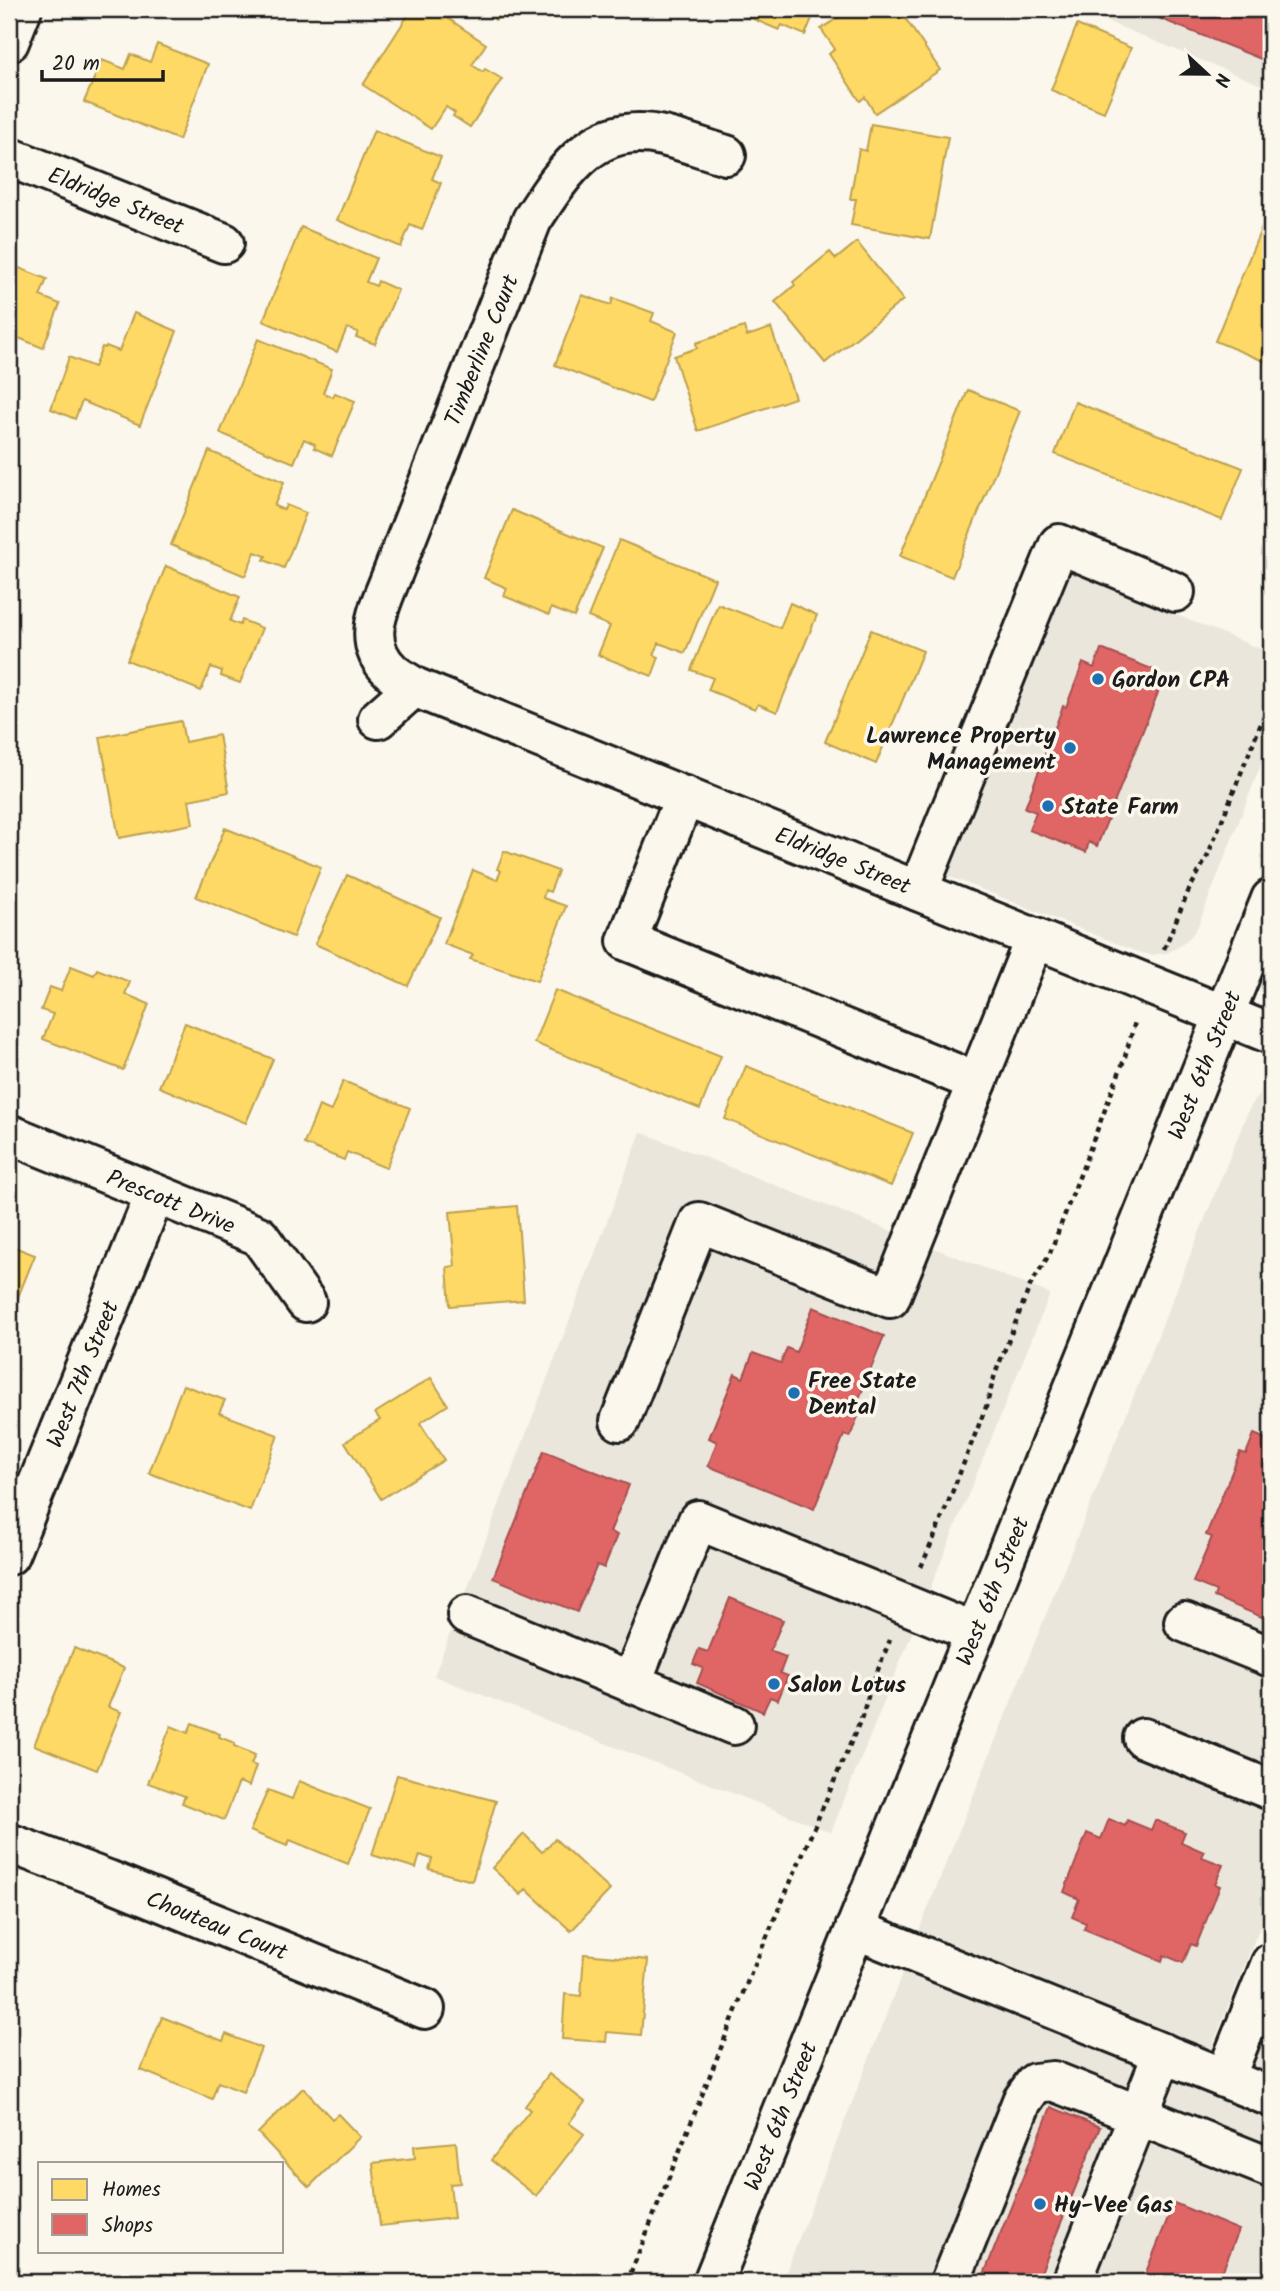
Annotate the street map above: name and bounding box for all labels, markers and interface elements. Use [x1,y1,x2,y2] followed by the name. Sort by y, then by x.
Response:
[42,38,163,82] scale bar
[1172,38,1242,108] north arrow
[52,48,100,81] text: 20 m
[1205,68,1237,91] text: N
[42,158,190,246] street label: Eldridge Street
[436,268,530,432] street label: Timberline Court
[1112,663,1230,699] place label: Gordon CPA
[1090,671,1106,687] marker: Gordon CPA
[866,719,1057,781] place label: Lawrence Property Management
[1062,740,1078,756] marker: Lawrence Property Management
[1062,790,1179,826] place label: State Farm
[1040,798,1056,814] marker: State Farm
[769,818,917,906] street label: Eldridge Street
[1160,985,1253,1146] street label: West 6th Street
[100,1161,240,1245] street label: Prescott Drive
[38,1295,130,1454] street label: West 7th Street
[808,1364,917,1426] place label: Free State Dental
[786,1385,802,1401] marker: Free State Dental
[948,1511,1041,1672] street label: West 6th Street
[788,1668,906,1704] place label: Salon Lotus
[766,1676,782,1692] marker: Salon Lotus
[140,1882,293,1972] street label: Chouteau Court
[736,2036,829,2197] street label: West 6th Street
[38,2162,284,2252] legend
[102,2174,161,2207] text: Homes
[1054,2188,1173,2224] place label: Hy-Vee Gas
[1032,2196,1048,2212] marker: Hy-Vee Gas
[102,2210,153,2243] text: Shops

